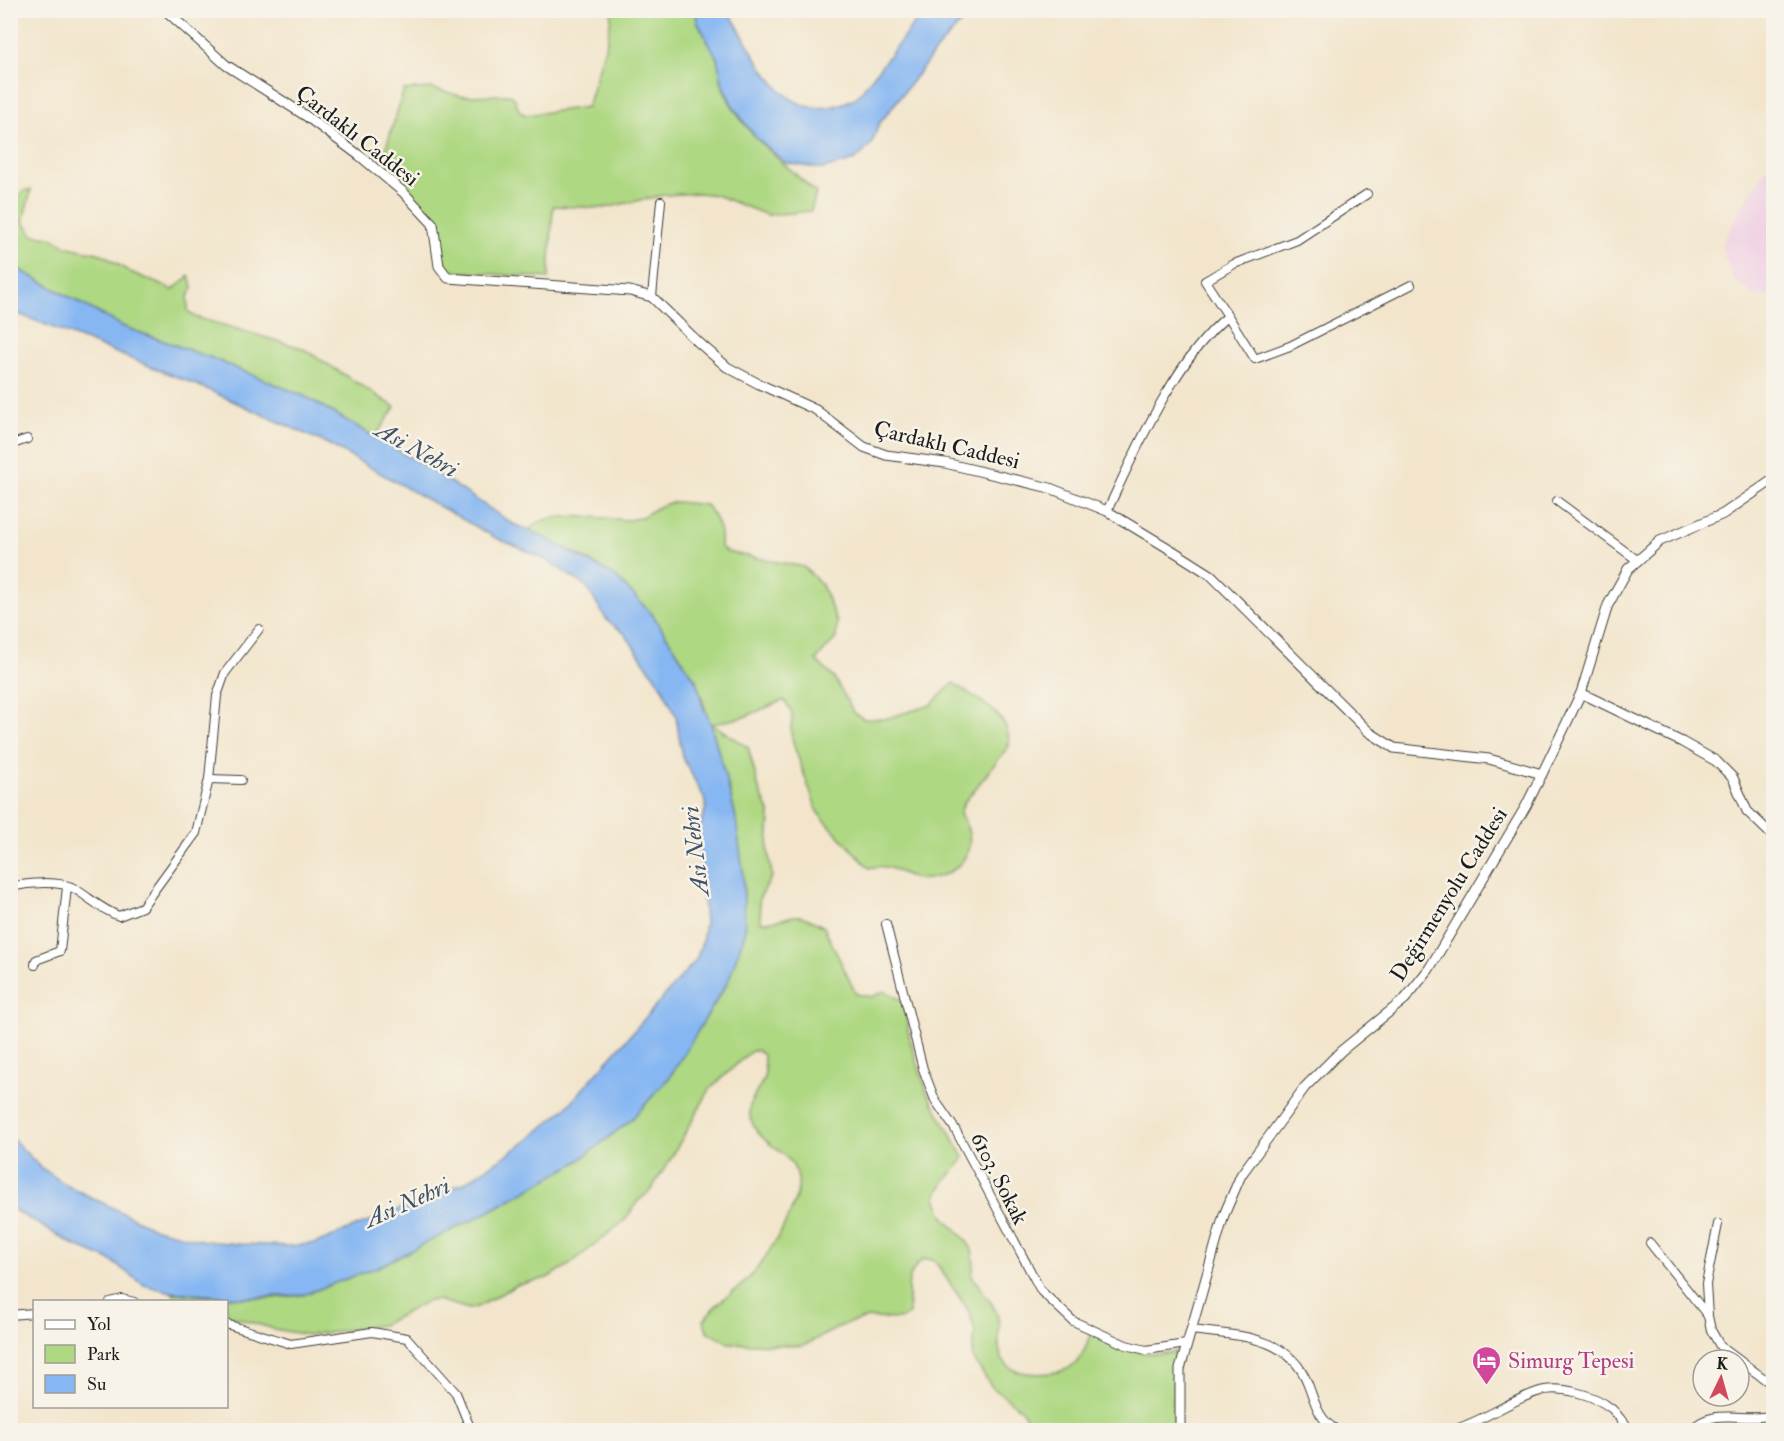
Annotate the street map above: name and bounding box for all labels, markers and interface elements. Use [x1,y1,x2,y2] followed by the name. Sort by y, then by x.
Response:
[290,79,425,193] street label: Çardaklı Caddesi
[367,413,464,485] water label: Asi Nehri
[871,415,1023,475] street label: Çardaklı Caddesi
[1384,802,1514,987] street label: Değirmenyolu Caddesi
[675,804,717,901] water label: Asi Nehri
[964,1128,1034,1230] street label: 6103. Sokak
[357,1170,455,1236] water label: Asi Nehri
[33,1300,228,1408] legend
[87,1313,111,1336] text: Yol
[87,1343,120,1366] text: Park
[1471,1344,1503,1386] hotel icon: Simurg Tepesi
[1508,1347,1634,1376] place label: Simurg Tepesi
[1691,1348,1751,1408] north arrow
[1716,1354,1729,1375] text: K
[87,1373,106,1396] text: Su

